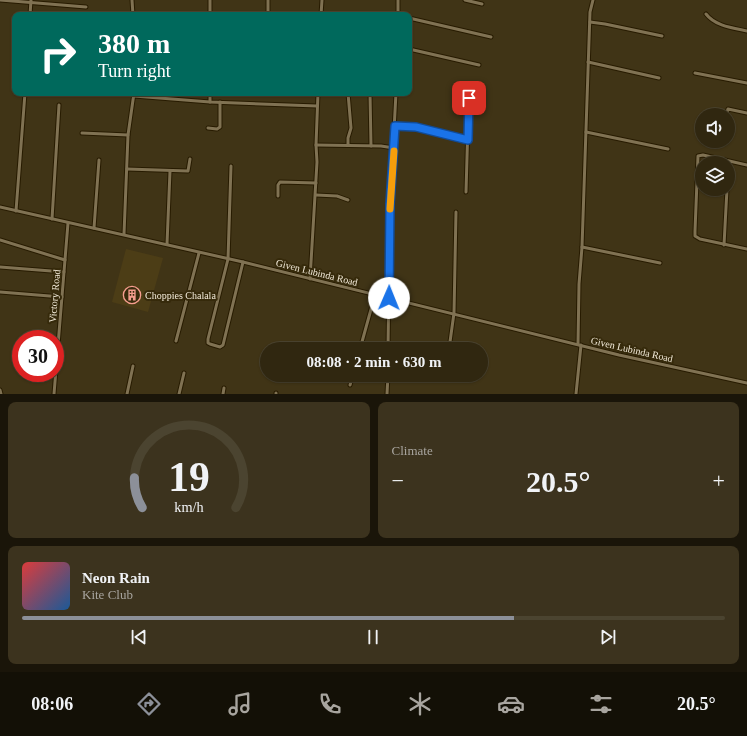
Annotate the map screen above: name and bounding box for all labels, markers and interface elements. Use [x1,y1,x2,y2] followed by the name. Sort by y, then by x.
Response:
[32,28,84,80] icon: right
[98,28,170,59] text: 380 m
[98,61,171,81] text: Turn right
[452,81,486,115] pin
[458,87,480,109] icon: arrive
[695,108,735,196] map controls
[695,108,735,148] button: sound
[695,156,735,196] button: layers
[275,257,359,288] street label: Given Lubinda Road
[47,269,62,323] street label: Victory Road
[368,277,410,319] position arrow
[122,285,142,305] building icon: Choppies Chalala
[145,290,216,301] place label: Choppies Chalala
[12,330,64,382] speed limit sign: 30
[590,335,674,364] street label: Given Lubinda Road
[307,354,442,370] text: 08:08 · 2 min · 630 m
[392,443,433,458] text: Climate
[168,454,210,500] text: 19
[526,465,591,498] text: 20.5°
[392,468,404,493] text: −
[713,468,725,493] text: +
[174,499,203,515] text: km/h
[82,570,150,586] text: Neon Rain
[82,587,133,602] text: Kite Club
[128,626,150,648] icon: previous
[362,626,384,648] icon: pause
[597,626,619,648] icon: next
[135,690,163,718] icon: directions
[226,690,254,718] icon: music
[316,690,344,718] icon: phone
[406,690,434,718] icon: climate
[497,690,525,718] icon: car
[587,690,615,718] icon: filters
[31,694,73,714] text: 08:06
[677,694,716,714] text: 20.5°

